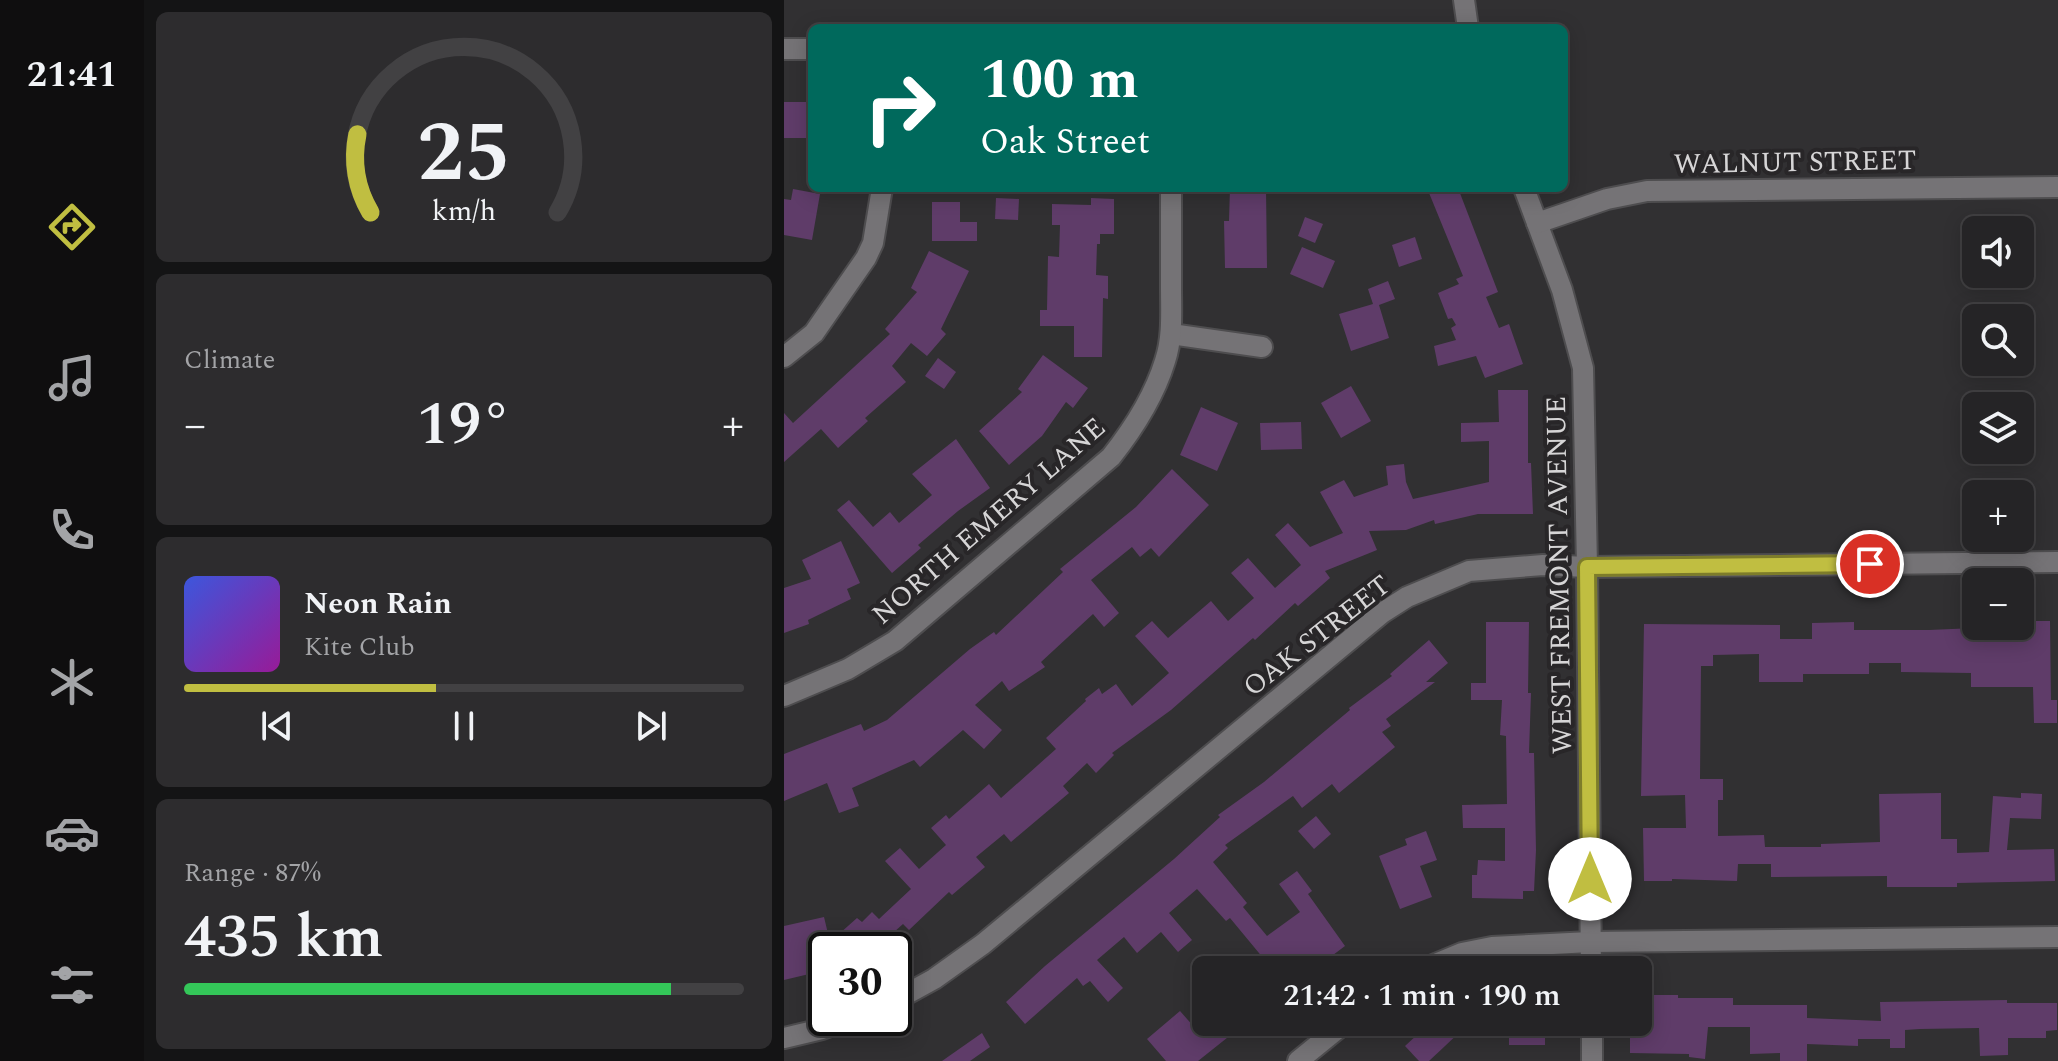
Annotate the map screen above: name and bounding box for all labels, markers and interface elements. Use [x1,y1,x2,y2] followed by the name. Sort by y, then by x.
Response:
[980,38,1139,123] text: 100 m
[27,48,117,103] text: 21:41
[848,56,952,160] icon: right
[417,91,511,218] text: 25
[980,115,1150,170] text: Oak Street
[1673,139,1917,186] street label: WALNUT STREET
[432,190,496,233] text: km/h
[44,199,100,255] icon: directions
[1962,216,2034,640] map controls
[1962,216,2034,288] button: sound
[1962,304,2034,376] button: search
[184,340,275,380] text: Climate
[44,350,100,406] icon: music
[417,379,511,471] text: 19°
[184,392,206,459] text: −
[722,392,744,459] text: +
[1962,392,2034,464] button: layers
[1535,395,1584,755] street label: WEST FREMONT AVENUE
[862,407,1116,635] street label: NORTH EMERY LANE
[1962,480,2034,552] button: +
[44,502,100,558] icon: phone
[1836,530,1904,598] pin
[1848,542,1892,586] icon: arrive
[1234,565,1400,708] street label: OAK STREET
[1962,568,2034,640] button: −
[304,581,452,627] text: Neon Rain
[304,627,415,667] text: Kite Club
[44,654,100,710] icon: climate
[255,704,299,748] icon: previous
[442,704,486,748] icon: pause
[629,704,673,748] icon: next
[44,805,100,861] icon: car
[1548,837,1632,921] position arrow
[184,853,321,893] text: Range · 87%
[184,892,384,984] text: 435 km
[808,932,912,1036] speed limit sign: 30
[44,957,100,1013] icon: filters
[1283,973,1561,1019] text: 21:42 · 1 min · 190 m

